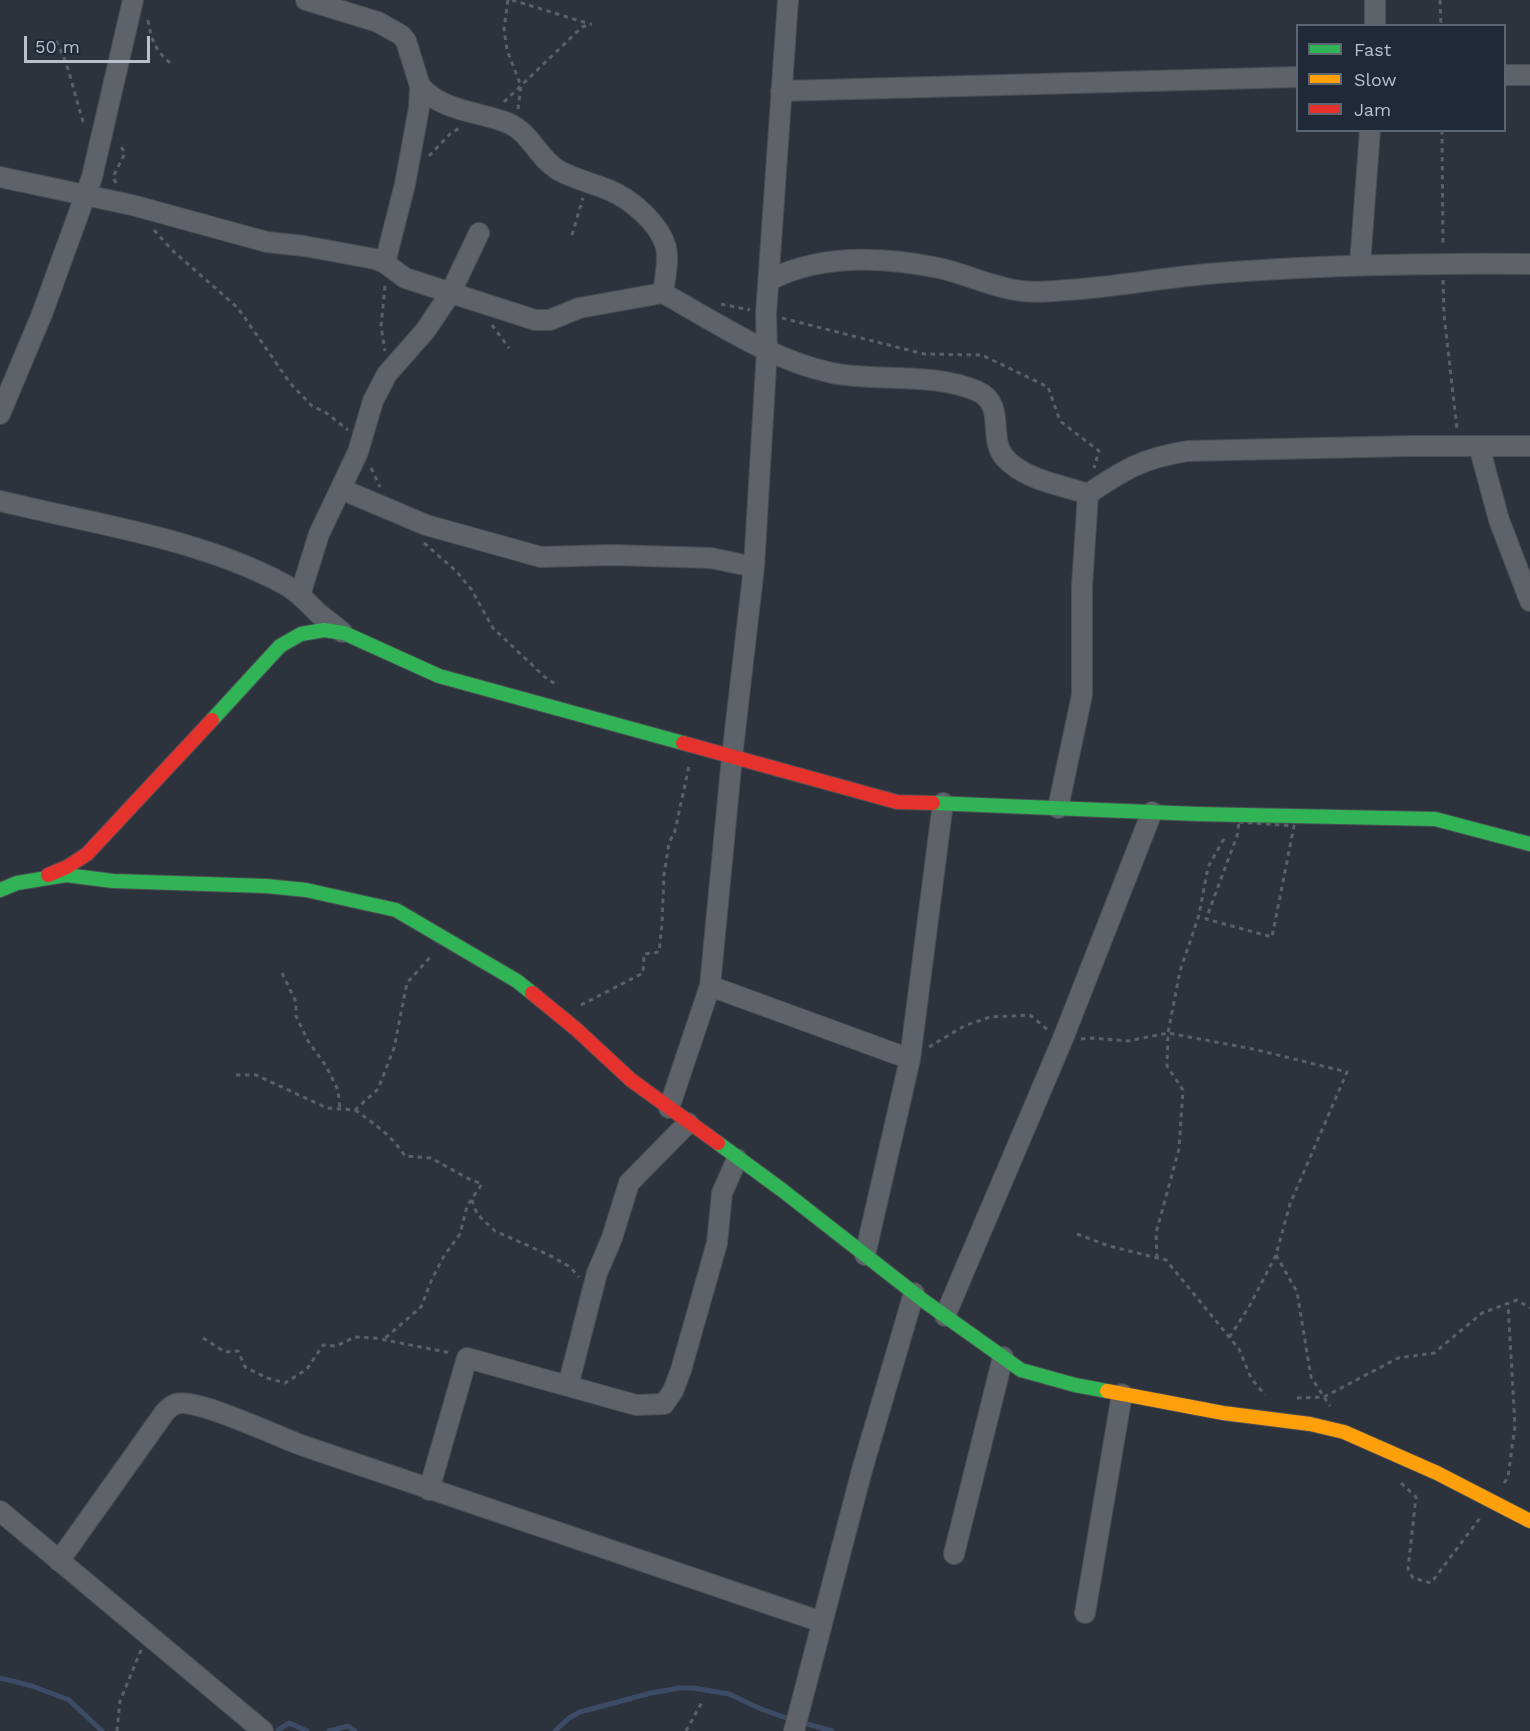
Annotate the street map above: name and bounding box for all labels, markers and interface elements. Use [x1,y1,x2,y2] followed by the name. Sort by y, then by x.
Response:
[27,24,153,62] scale bar
[1296,24,1506,132] legend
[35,36,80,57] text: 50 m
[1354,39,1391,60] text: Fast
[1354,69,1397,90] text: Slow
[1354,99,1391,120] text: Jam

